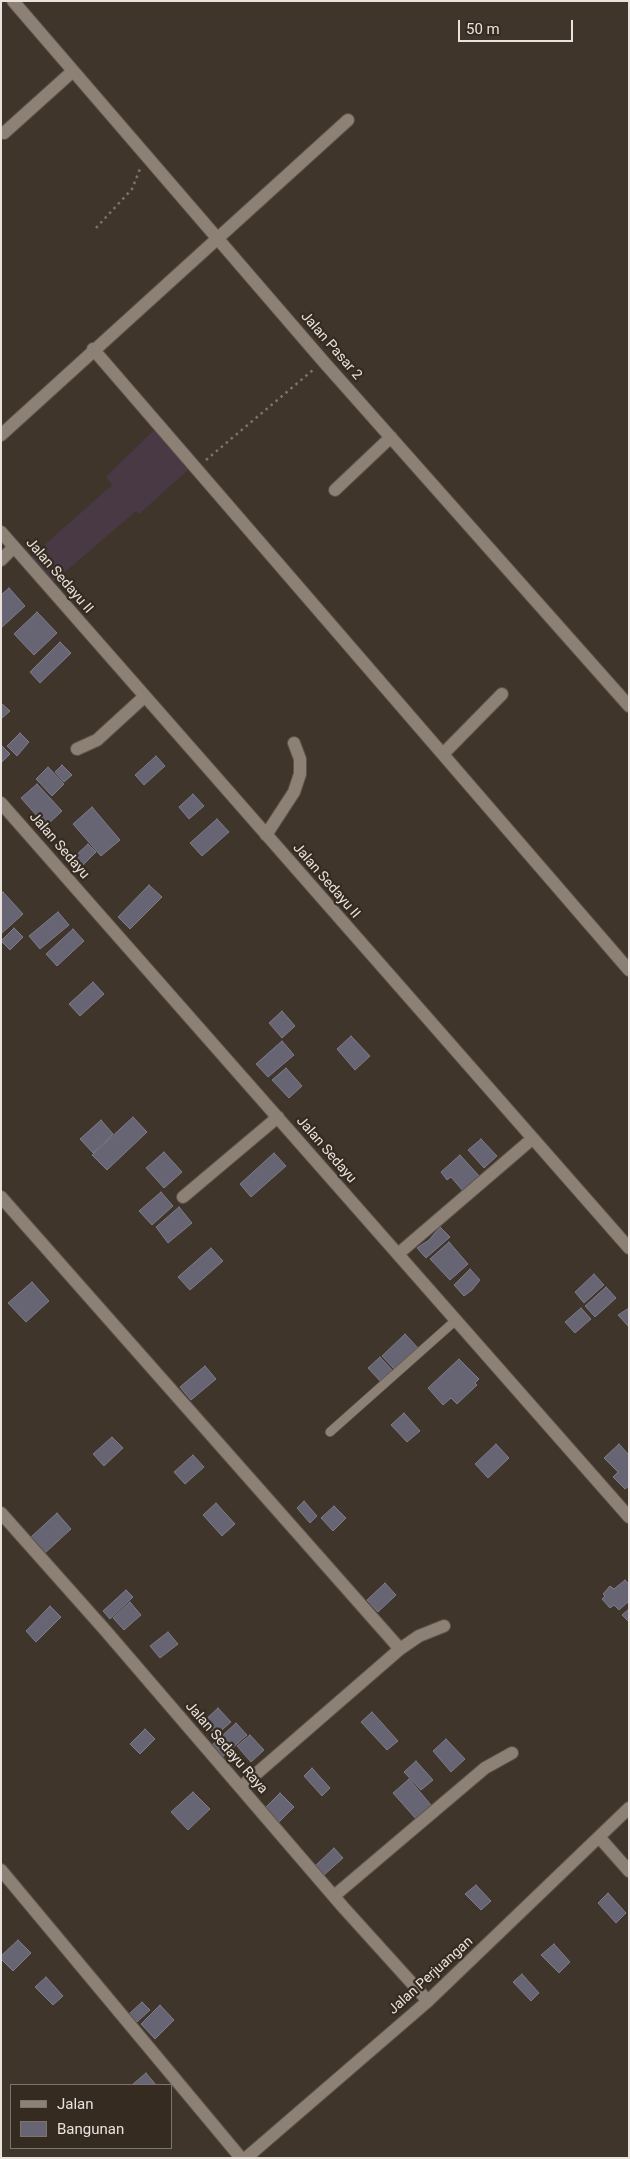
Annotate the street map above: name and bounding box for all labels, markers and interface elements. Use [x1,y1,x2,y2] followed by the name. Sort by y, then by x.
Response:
[460,10,575,42] scale bar
[466,20,500,38] text: 50 m
[297,308,365,384] street label: Jalan Pasar 2
[22,535,96,617] street label: Jalan Sedayu II
[25,809,93,883] street label: Jalan Sedayu
[289,840,363,922] street label: Jalan Sedayu II
[292,1113,360,1187] street label: Jalan Sedayu
[181,1698,271,1798] street label: Jalan Sedayu Raya
[385,1934,477,2018] street label: Jalan Perjuangan
[10,2084,172,2149] legend
[57,2095,94,2113] text: Jalan
[57,2120,124,2138] text: Bangunan

